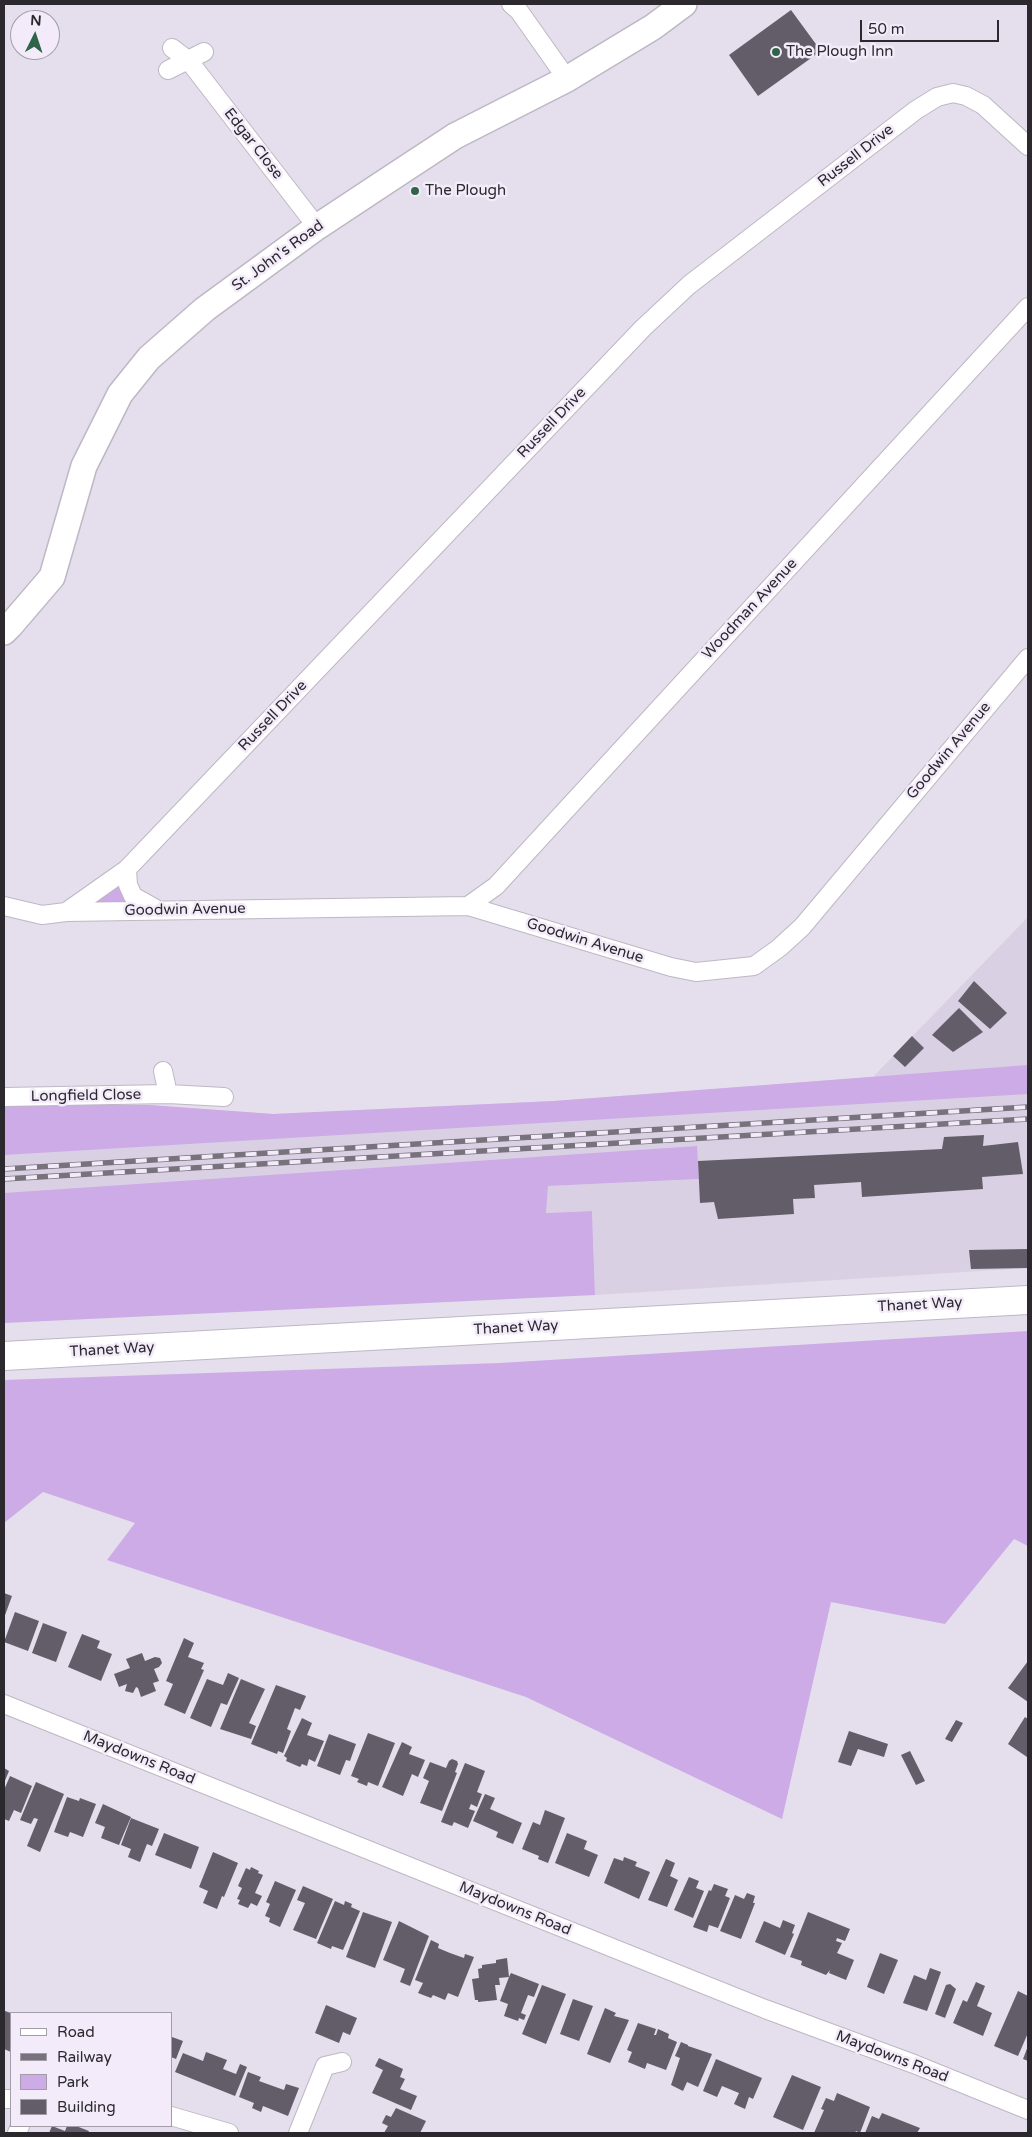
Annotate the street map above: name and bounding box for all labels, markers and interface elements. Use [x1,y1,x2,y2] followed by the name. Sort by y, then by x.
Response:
[10,10,60,60] north arrow
[862,10,1001,42] scale bar
[30,12,42,29] text: N
[868,20,905,38] text: 50 m
[786,43,893,61] place label: The Plough Inn
[770,46,782,58] marker: The Plough Inn
[220,105,286,183] street label: Edgar Close
[815,121,897,191] street label: Russell Drive
[425,182,506,200] place label: The Plough
[409,185,421,197] marker: The Plough
[229,217,327,295] street label: St. John's Road
[514,384,590,462] street label: Russell Drive
[699,555,801,663] street label: Woodman Avenue
[235,677,311,755] street label: Russell Drive
[903,699,995,803] street label: Goodwin Avenue
[124,900,246,920] street label: Goodwin Avenue
[524,915,646,967] street label: Goodwin Avenue
[31,1086,141,1106] street label: Longfield Close
[877,1294,963,1316] street label: Thanet Way
[473,1317,559,1339] street label: Thanet Way
[69,1339,155,1361] street label: Thanet Way
[80,1727,198,1789] street label: Maydowns Road
[456,1878,574,1940] street label: Maydowns Road
[10,2012,172,2127] legend
[57,2023,95,2041] text: Road
[833,2027,951,2087] street label: Maydowns Road
[57,2048,112,2066] text: Railway
[57,2073,89,2091] text: Park
[57,2098,116,2116] text: Building

